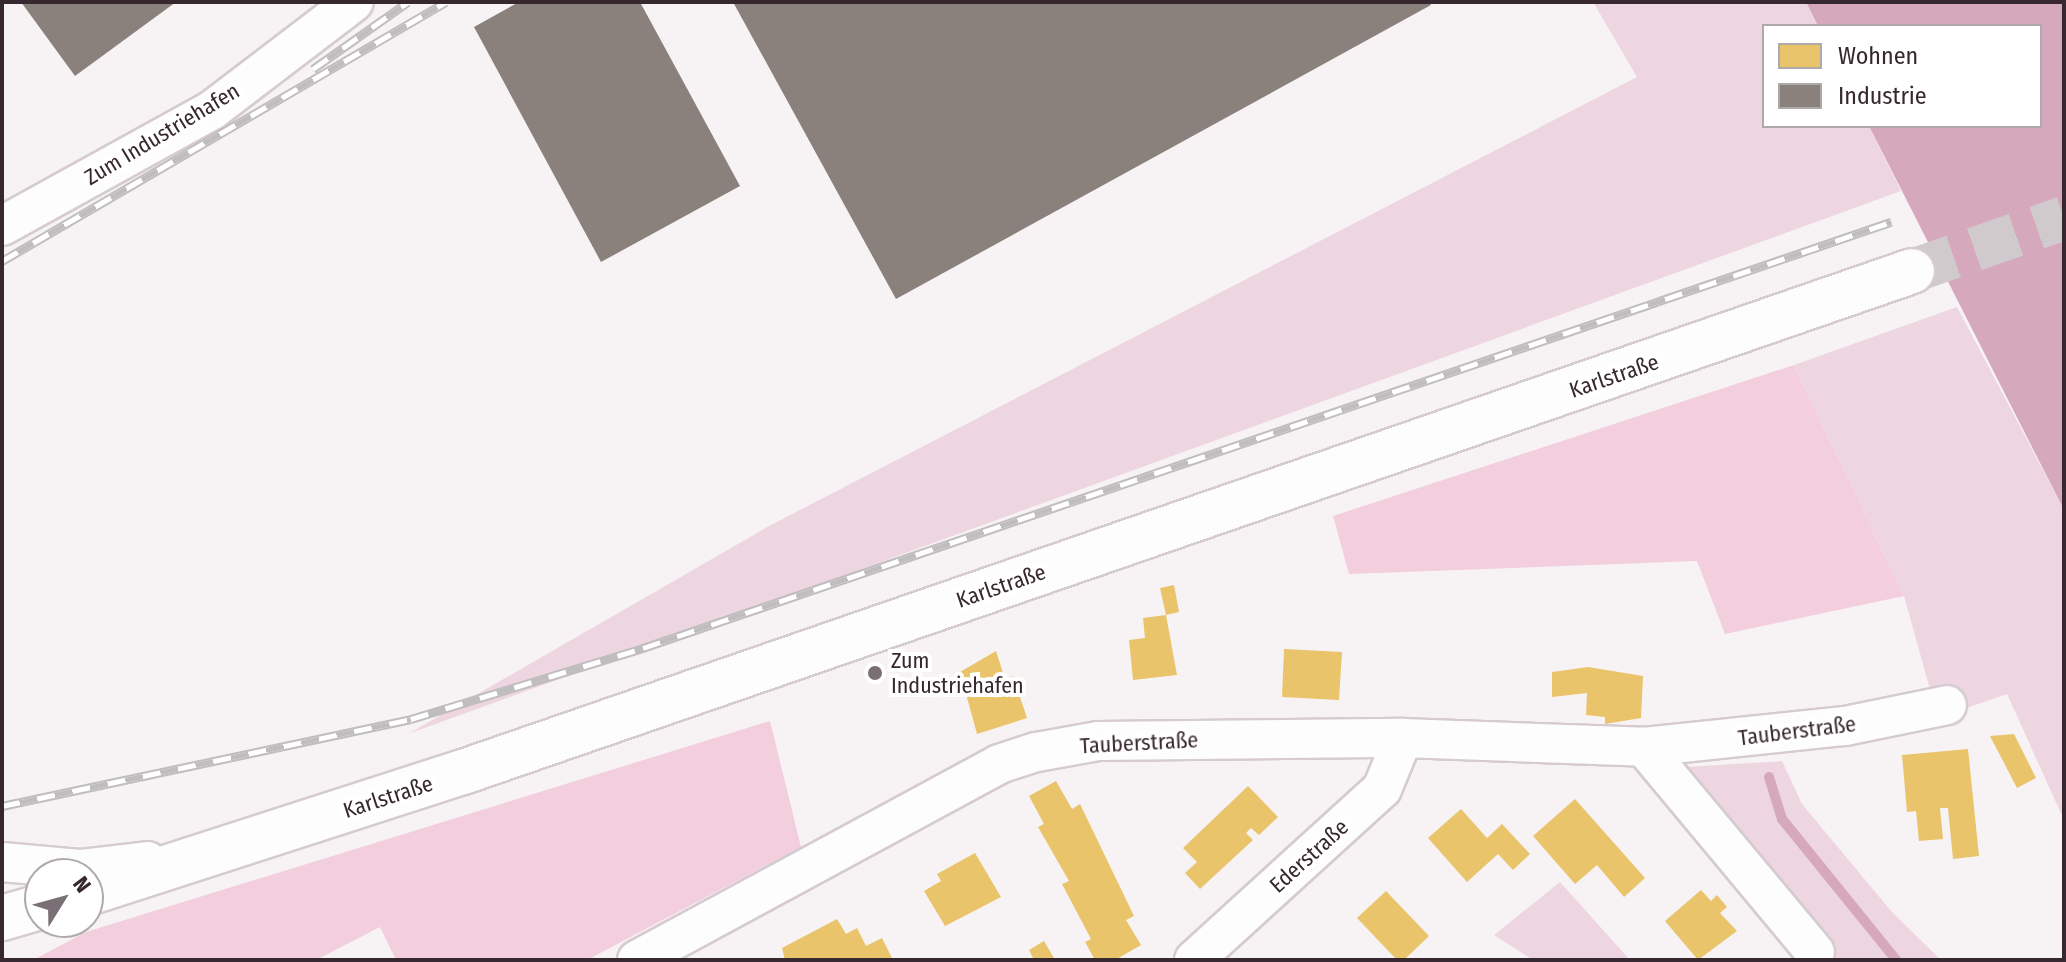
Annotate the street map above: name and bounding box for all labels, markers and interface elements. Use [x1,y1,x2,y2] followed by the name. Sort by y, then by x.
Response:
[1762,24,2042,128] legend
[1838,42,1918,70] text: Wohnen
[80,77,244,191] street label: Zum Industriehafen
[1838,82,1927,110] text: Industrie
[1566,348,1662,404] street label: Karlstraße
[953,558,1049,614] street label: Karlstraße
[891,647,1024,698] place label: Zum Industriehafen
[866,664,884,682] marker: Zum Industriehafen
[1737,711,1857,751] street label: Tauberstraße
[1079,727,1199,759] street label: Tauberstraße
[340,770,436,824] street label: Karlstraße
[1264,814,1354,898] street label: Ederstraße
[24,858,104,938] north arrow
[67,871,97,898] text: N

